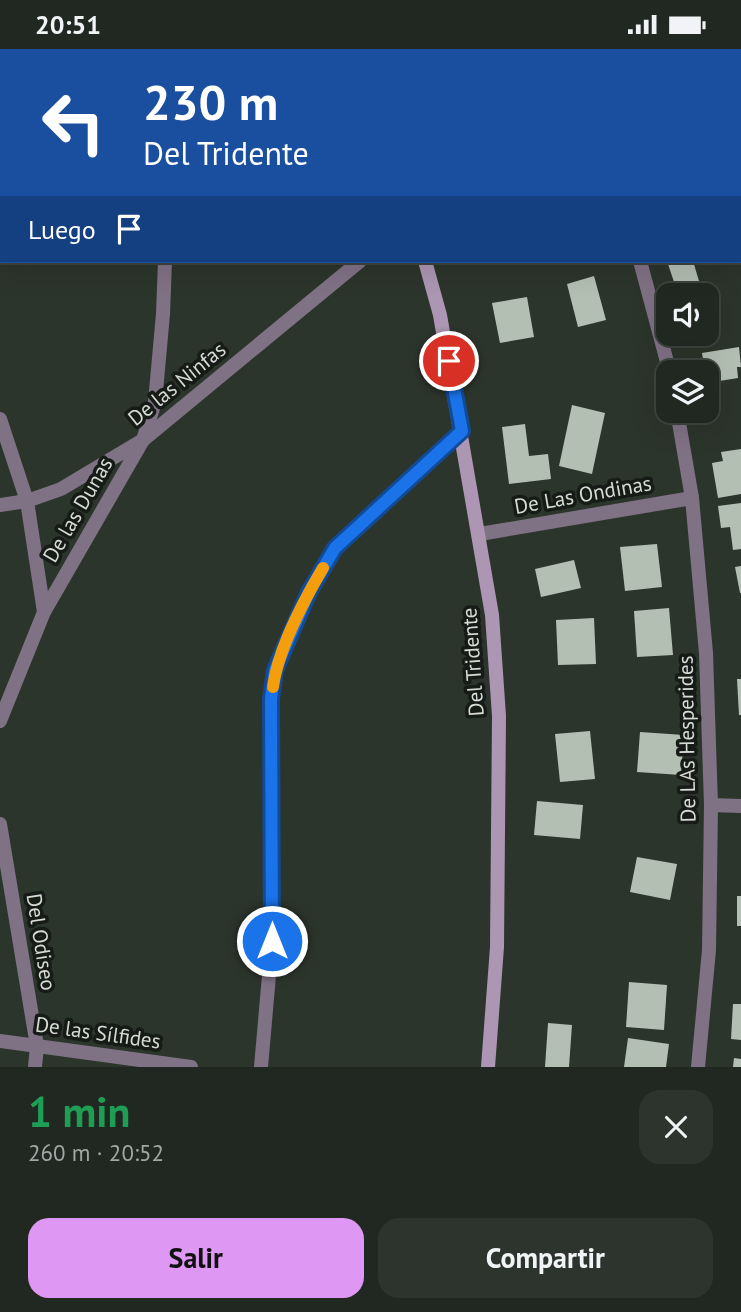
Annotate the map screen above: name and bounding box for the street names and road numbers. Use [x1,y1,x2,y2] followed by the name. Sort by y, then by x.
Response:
[122,336,231,431] street label: De las Ninfas
[37,452,118,567] street label: De las Dunas
[512,469,654,520] street label: De Las Ondinas
[455,607,490,717] street label: Del Tridente
[672,655,701,823] street label: De LAs Hesperides
[20,891,62,992] street label: Del Odiseo
[34,1010,162,1055] street label: De las Sílfides

